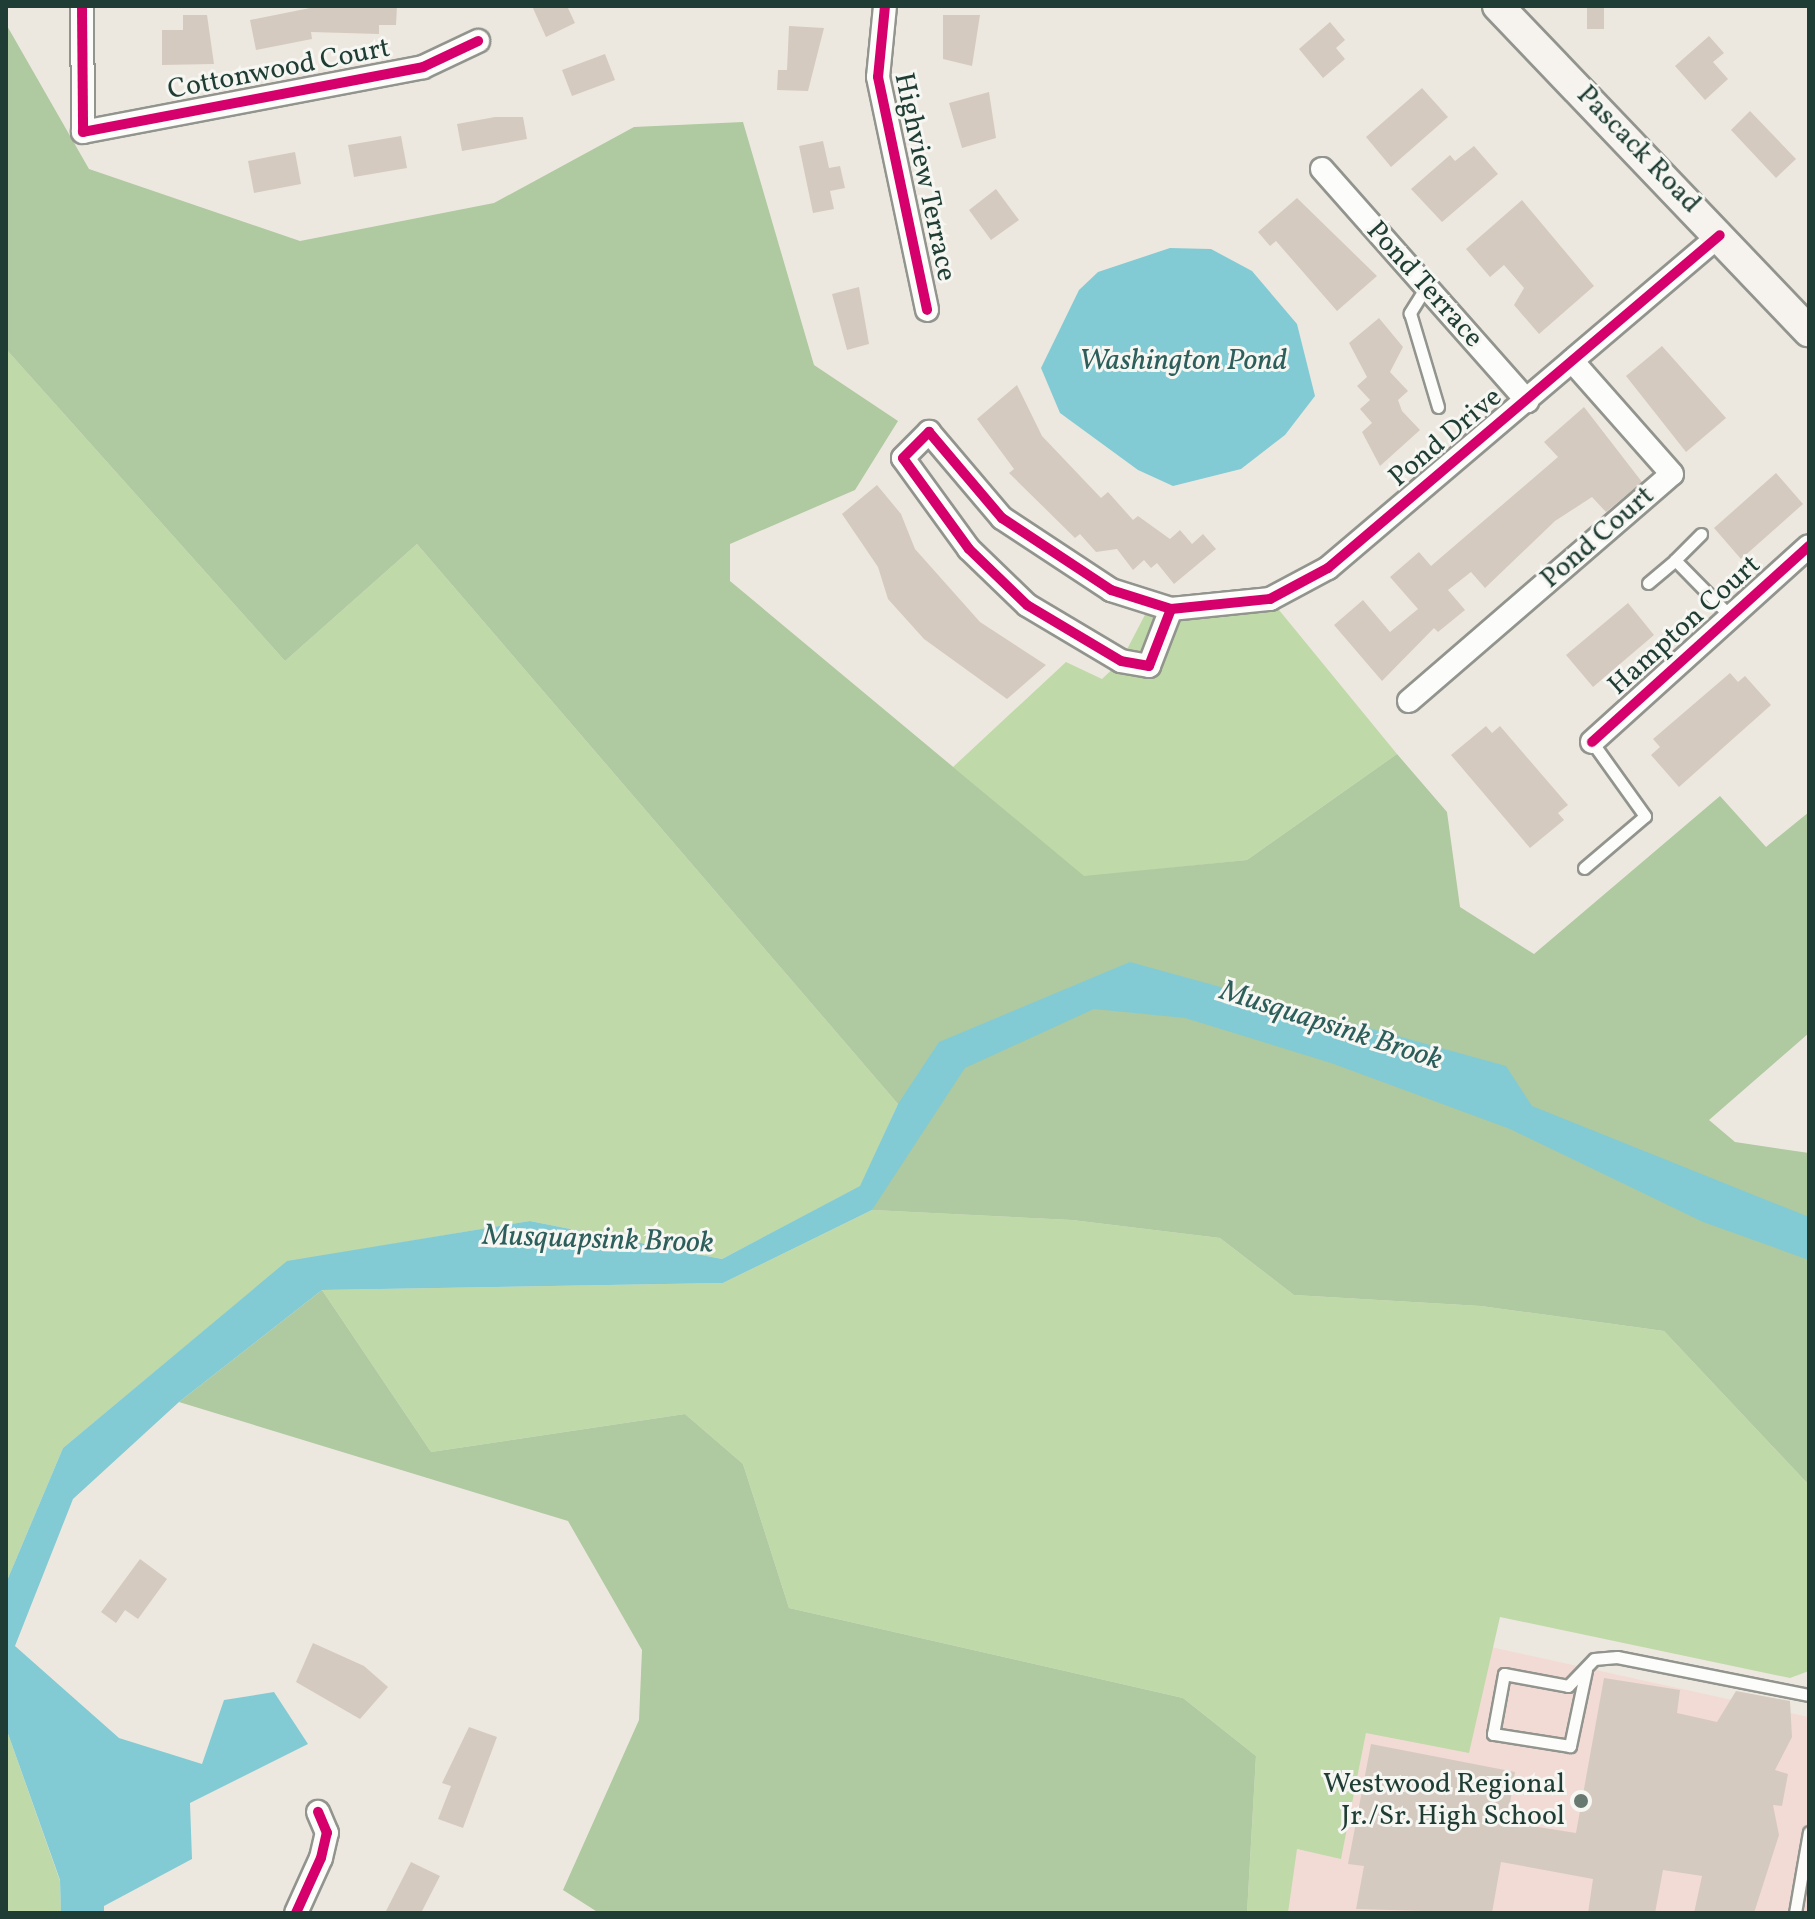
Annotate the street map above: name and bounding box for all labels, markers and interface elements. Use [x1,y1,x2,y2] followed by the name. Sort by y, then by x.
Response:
[165,32,393,108] street label: Cottonwood Court
[885,69,963,285] street label: Highview Terrace
[1569,79,1707,221] street label: Pascack Road
[1358,214,1490,356] street label: Pond Terrace
[1079,343,1287,379] water label: Washington Pond
[1383,381,1509,495] street label: Pond Drive
[1534,480,1662,596] street label: Pond Court
[1602,549,1768,703] street label: Hampton Court
[1215,973,1447,1079] water label: Musquapsink Brook
[482,1218,714,1262] water label: Musquapsink Brook
[1323,1768,1565,1834] place label: Westwood Regional Jr./Sr. High School
[1572,1792,1590,1810] marker: Westwood Regional Jr./Sr. High School

